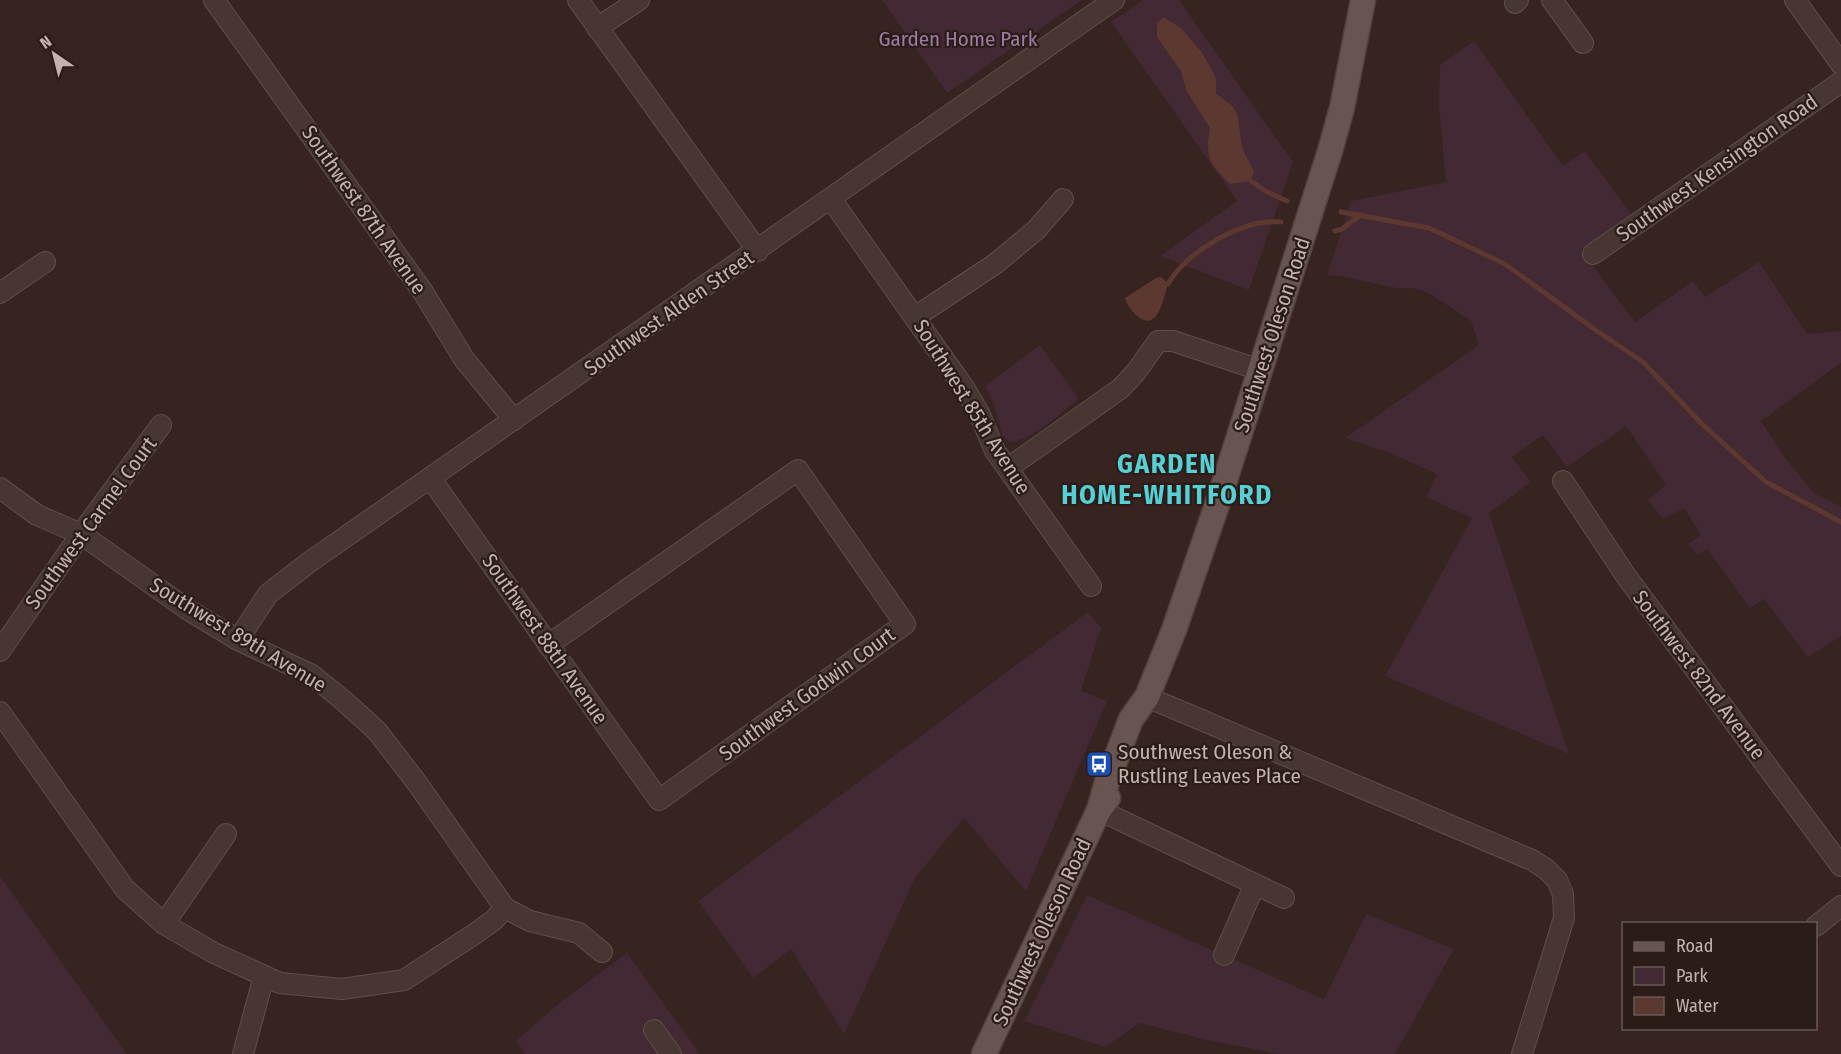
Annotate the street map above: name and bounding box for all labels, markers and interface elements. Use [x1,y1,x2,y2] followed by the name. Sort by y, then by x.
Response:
[24,24,84,84] north arrow
[878,26,1038,52] park label: Garden Home Park
[36,32,55,53] text: N
[1611,89,1823,247] street label: Southwest Kensington Road
[296,121,432,299] street label: Southwest 87th Avenue
[1228,234,1316,436] street label: Southwest Oleson Road
[579,245,759,381] street label: Southwest Alden Street
[908,315,1036,499] street label: Southwest 85th Avenue
[20,432,162,614] street label: Southwest Carmel Court
[1061,448,1273,511] district label: GARDEN HOME-WHITFORD
[476,549,614,729] street label: Southwest 88th Avenue
[145,572,331,698] street label: Southwest 89th Avenue
[1627,585,1771,765] street label: Southwest 82nd Avenue
[714,621,900,767] street label: Southwest Godwin Court
[1118,739,1301,789] place label: Southwest Oleson & Rustling Leaves Place
[1084,749,1114,779] bus stop icon: Southwest Oleson & Rustling Leaves Place
[987,834,1097,1030] street label: Southwest Oleson Road
[1622,922,1817,1030] legend
[1676,935,1713,957] text: Road
[1676,965,1709,987] text: Park
[1676,995,1719,1017] text: Water

